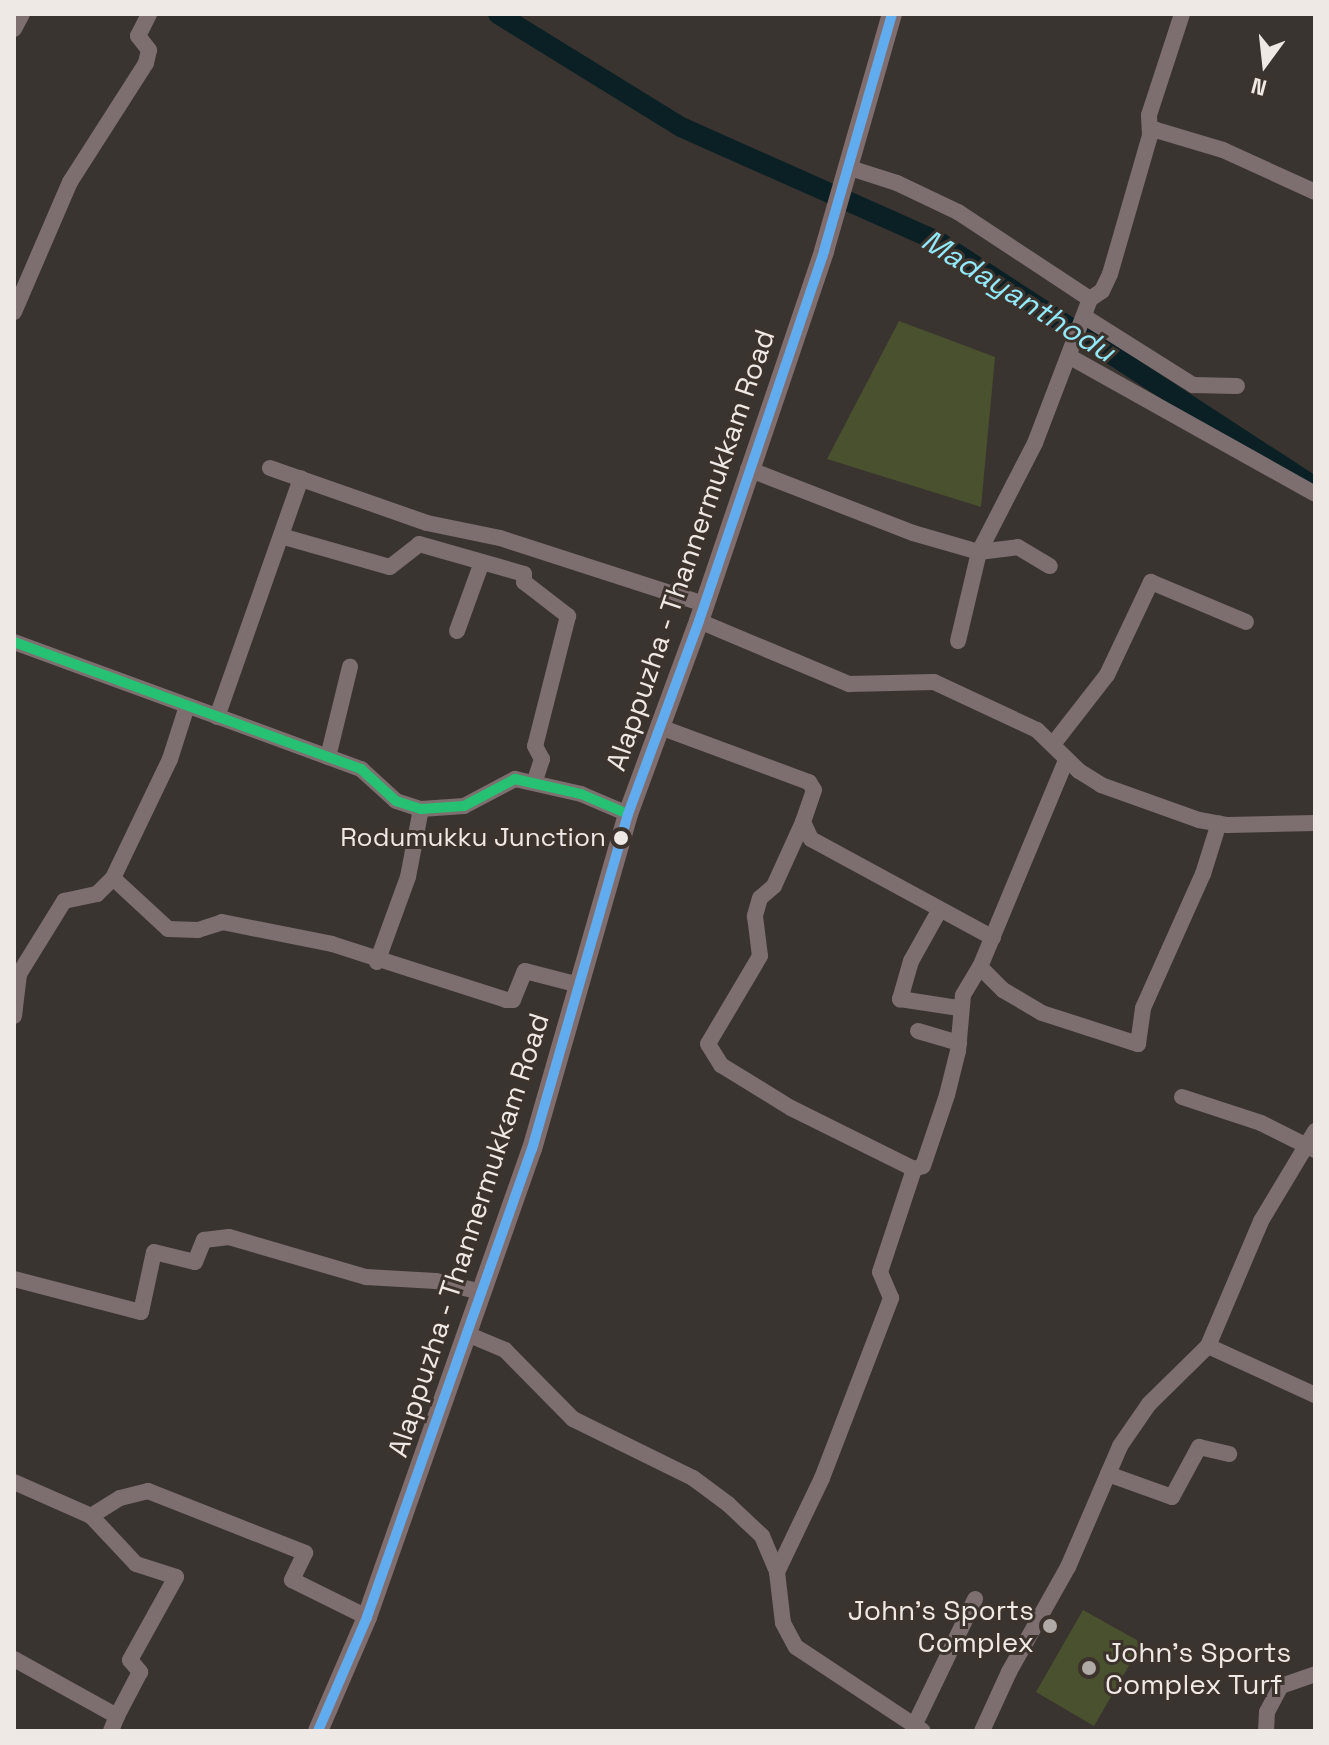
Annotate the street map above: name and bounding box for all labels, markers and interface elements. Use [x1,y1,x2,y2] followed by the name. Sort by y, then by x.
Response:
[1225,24,1305,104] north arrow
[1248,72,1270,103] text: N
[915,222,1121,370] water label: Madayanthodu
[598,324,782,776] street label: Alappuzha - Thannermukkam Road
[340,822,606,854] place label: Rodumukku Junction
[613,830,629,846] marker: Rodumukku Junction
[380,1008,556,1462] street label: Alappuzha - Thannermukkam Road
[848,1593,1034,1659] place label: John's Sports Complex
[1041,1617,1059,1635] marker: John's Sports Complex
[1105,1635,1291,1701] place label: John's Sports Complex Turf
[1080,1659,1098,1677] marker: John's Sports Complex Turf

